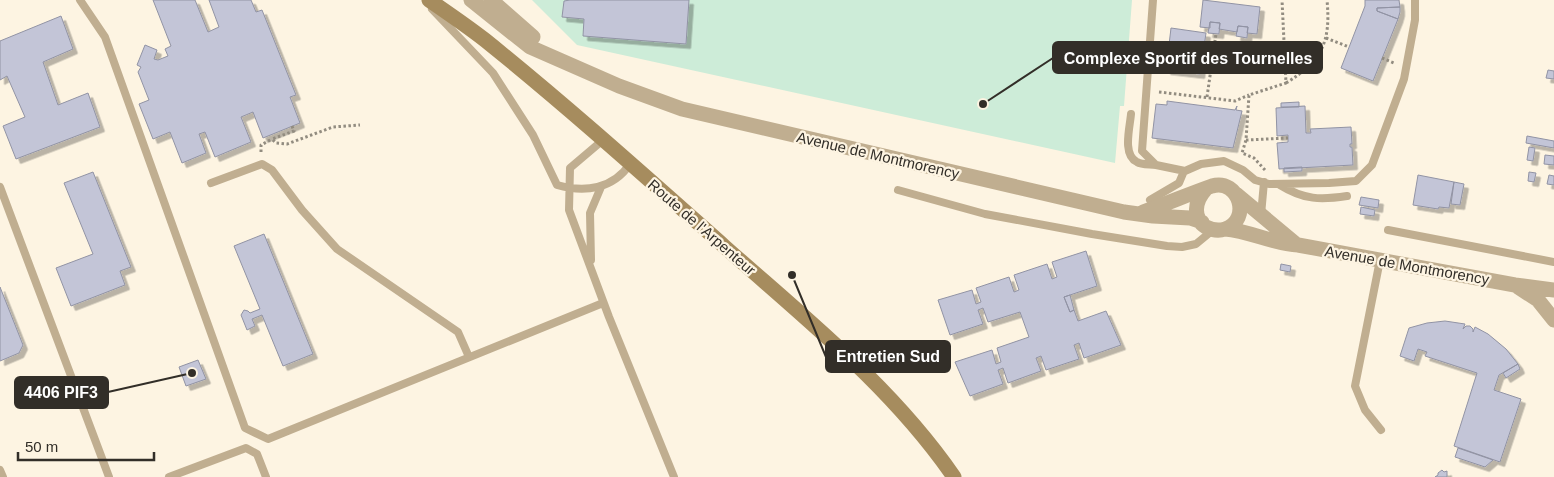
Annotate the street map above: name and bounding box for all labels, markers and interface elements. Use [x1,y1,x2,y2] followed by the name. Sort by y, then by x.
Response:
[1053,42,1322,73] callout: Complexe Sportif des Tournelles
[1064,50,1312,67] text: Complexe Sportif des Tournelles
[795,128,962,182] street label: Avenue de Montmorency
[645,176,759,278] street label: Route de l'Arpenteur
[1324,242,1491,288] street label: Avenue de Montmorency
[826,341,950,372] callout: Entretien Sud
[836,348,940,365] text: Entretien Sud
[15,377,108,408] callout: 4406 PIF3
[24,384,98,401] text: 4406 PIF3
[18,430,154,462] scale bar
[25,438,58,455] text: 50 m

